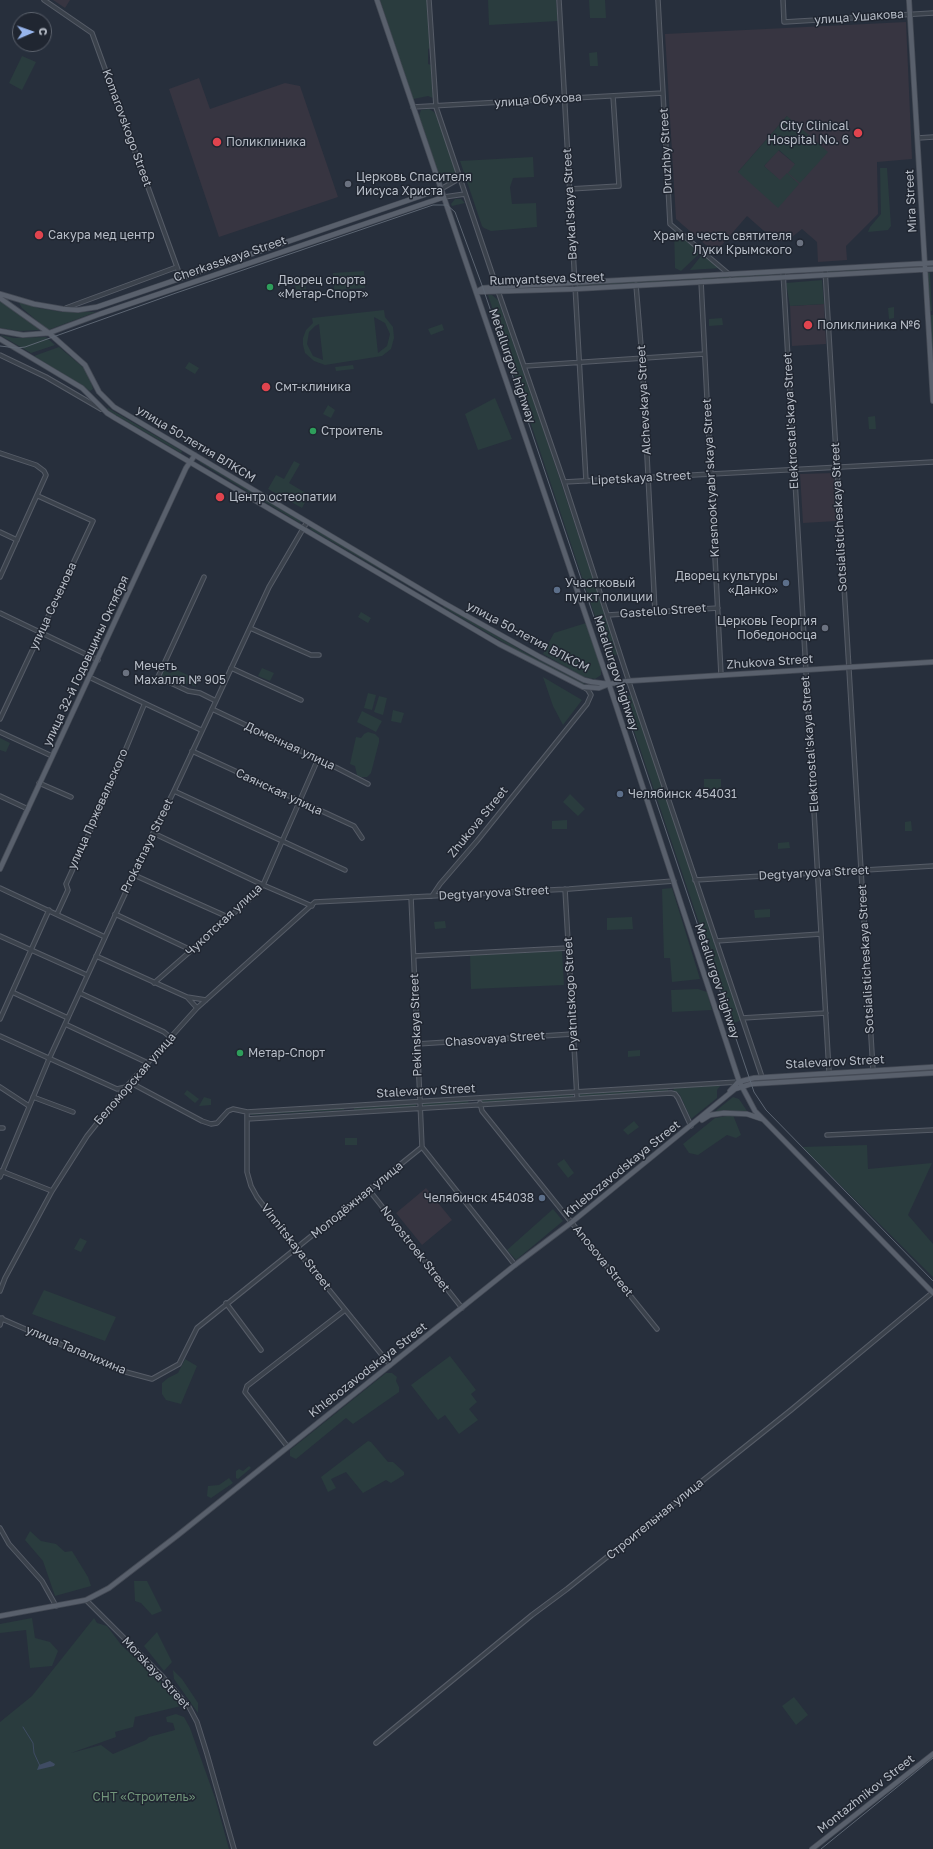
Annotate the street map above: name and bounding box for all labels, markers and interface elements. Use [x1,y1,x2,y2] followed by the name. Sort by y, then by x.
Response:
[814,7,904,27] street label: улица Ушакова
[12,12,52,52] north arrow
[37,27,50,36] text: С
[99,67,155,189] street label: Komarovskogo Street
[494,90,582,110] street label: улица Обухова
[657,108,675,194] street label: Druzhby Street
[767,119,849,147] place label: City Clinical Hospital No. 6
[852,127,864,139] marker: City Clinical Hospital No. 6
[226,135,306,149] place label: Поликлиника
[211,136,223,148] marker: Поликлиника
[560,148,580,260] street label: Baykal'skaya Street
[902,169,920,233] street label: Mira Street
[356,170,472,198] place label: Церковь Спасителя Иисуса Христа
[343,179,353,189] marker: Церковь Спасителя Иисуса Христа
[48,228,155,242] place label: Сакура мед центр
[33,229,45,241] marker: Сакура мед центр
[653,229,792,257] place label: Храм в честь святителя Луки Крымского
[172,233,288,285] street label: Cherkasskaya Street
[795,238,805,248] marker: Храм в честь святителя Луки Крымского
[489,270,605,288] street label: Rumyantseva Street
[278,273,368,301] place label: Дворец спорта «Метар-Спорт»
[265,282,275,292] marker: Дворец спорта «Метар-Спорт»
[486,307,538,425] street label: Metallurgov highway
[817,318,920,332] place label: Поликлиника №6
[802,319,814,331] marker: Поликлиника №6
[634,345,654,455] street label: Alchevskaya Street
[780,352,802,490] street label: Elektrostal'skaya Street
[275,380,351,394] place label: Смт-клиника
[260,381,272,393] marker: Смт-клиника
[700,398,722,558] street label: Krasnooktyabr'skaya Street
[134,403,258,485] street label: улица 50-летия ВЛКСМ
[321,424,383,438] place label: Cтроитель
[308,426,318,436] marker: Cтроитель
[828,442,850,592] street label: Sotsialisticheskaya Street
[590,468,692,488] street label: Lipetskaya Street
[229,490,337,504] place label: Центр остеопатии
[214,491,226,503] marker: Центр остеопатии
[26,560,80,652] street label: улица Сеченова
[675,569,778,597] place label: Дворец культуры «Данко»
[40,573,132,749] street label: улица 32-й Годовщины Октября
[565,576,653,604] place label: Участковый пункт полиции
[781,578,791,588] marker: Дворец культуры «Данко»
[552,585,562,595] marker: Участковый пункт полиции
[464,599,592,675] street label: улица 50-летия ВЛКСМ
[619,601,707,621] street label: Gastello Street
[591,614,641,732] street label: Metallurgov highway
[717,614,817,642] place label: Церковь Георгия Победоносца
[820,623,830,633] marker: Церковь Георгия Победоносца
[726,652,814,672] street label: Zhukova Street
[134,659,226,687] place label: Мечеть Махалля № 905
[121,668,131,678] marker: Мечеть Махалля № 905
[798,675,822,813] street label: Elektrostal'skaya Street
[243,719,337,773] street label: Доменная улица
[65,746,131,872] street label: улица Пржевальского
[233,766,325,818] street label: Саянская улица
[445,784,511,860] street label: Zhukova Street
[628,787,737,801] place label: Челябинск 454031
[615,789,625,799] marker: Челябинск 454031
[118,796,176,896] street label: Prokatnaya Street
[758,863,870,883] street label: Degtyaryova Street
[183,881,265,959] street label: Чукотская улица
[438,883,550,903] street label: Degtyaryova Street
[855,884,877,1034] street label: Sotsialisticheskaya Street
[692,922,742,1040] street label: Metallurgov highway
[561,936,581,1052] street label: Pyatnitskogo Street
[407,973,425,1077] street label: Pekinskaya Street
[445,1028,545,1050] street label: Chasovaya Street
[91,1030,179,1128] street label: Беломорская улица
[248,1046,325,1060] place label: Метар-Спорт
[235,1048,245,1058] marker: Метар-Спорт
[785,1052,885,1072] street label: Stalevarov Street
[376,1081,476,1101] street label: Stalevarov Street
[561,1118,683,1220] street label: Khlebozavodskaya Street
[308,1158,406,1242] street label: Молодёжная улица
[424,1191,534,1205] place label: Челябинск 454038
[537,1193,547,1203] marker: Челябинск 454038
[258,1201,334,1293] street label: Vinnitskaya Street
[377,1203,453,1295] street label: Novostroek Street
[570,1222,636,1300] street label: Anosova Street
[306,1319,430,1421] street label: Khlebozavodskaya Street
[24,1322,128,1378] street label: улица Талалихина
[603,1475,707,1563] street label: Строительная улица
[119,1634,193,1712] street label: Morskaya Street
[815,1752,917,1836] street label: Montazhnikov Street
[93,1790,195,1804] park label: СНТ «Строитель»

